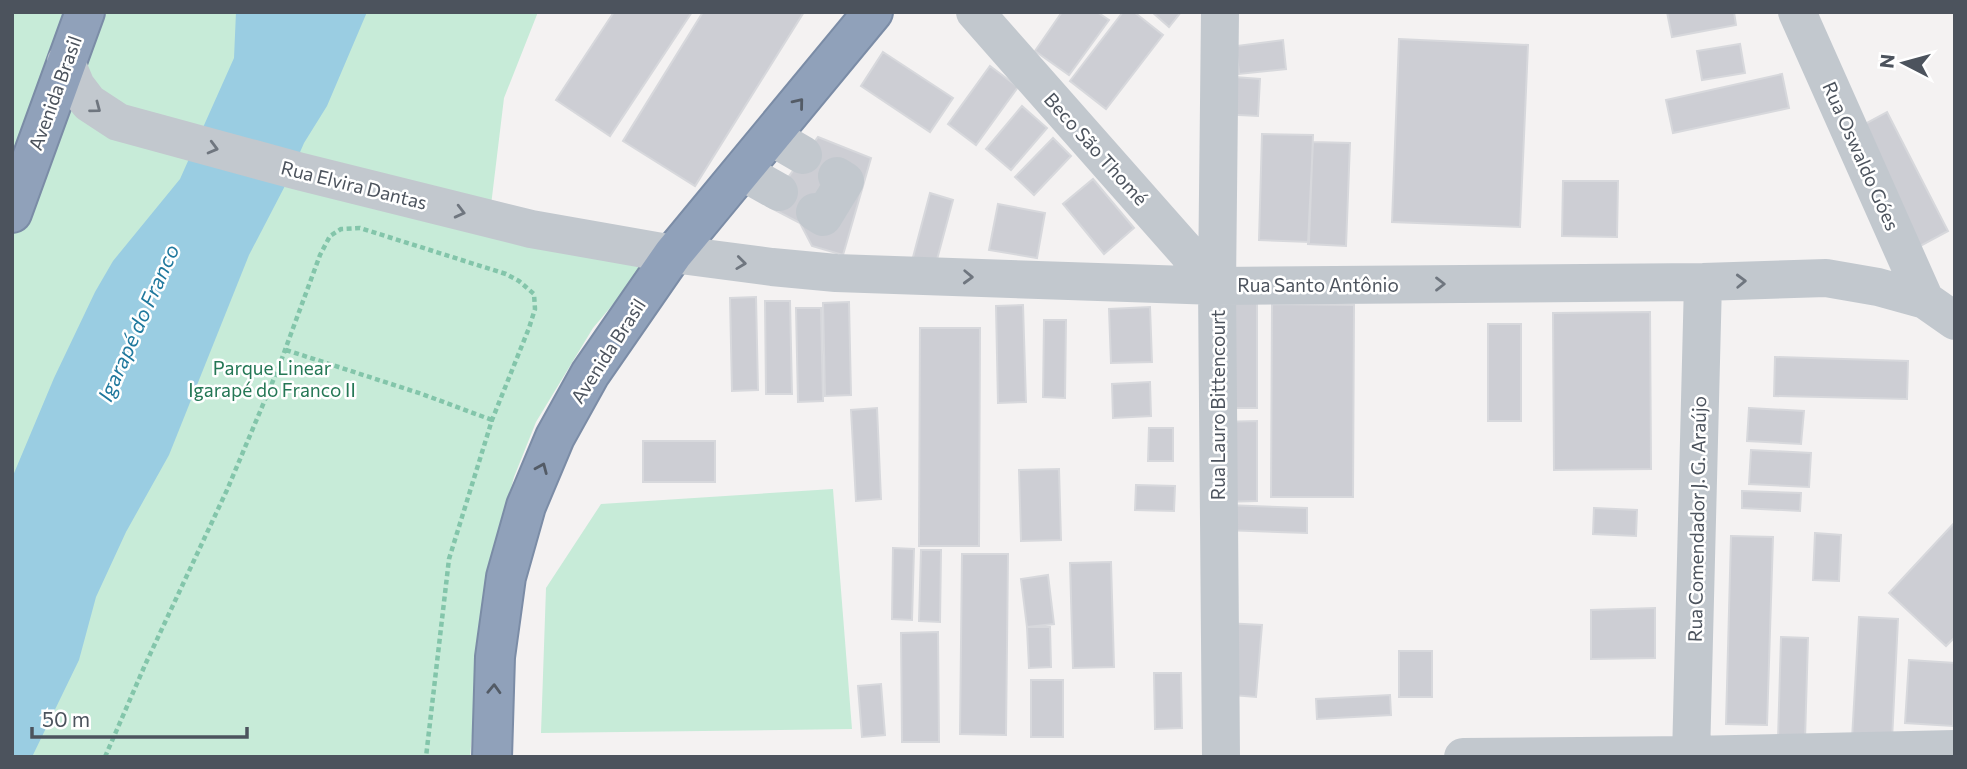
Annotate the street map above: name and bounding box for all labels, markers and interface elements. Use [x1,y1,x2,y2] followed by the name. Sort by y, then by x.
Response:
[1869,28,1939,98] north arrow
[23,32,86,153] street label: Avenida Brasil
[1874,53,1899,69] text: N
[1818,78,1905,234] street label: Rua Oswaldo Góes
[1040,88,1153,210] street label: Beco São Thomé
[791,99,803,112] one-way arrow
[89,100,101,112] one-way arrow
[207,140,219,154] one-way arrow
[279,155,430,214] street label: Rua Elvira Dantas
[454,204,466,218] one-way arrow
[92,240,183,405] water label: Igarapé do Franco
[735,256,747,271] one-way arrow
[963,270,974,285] one-way arrow
[1237,273,1399,296] street label: Rua Santo Antônio
[1736,273,1747,288] one-way arrow
[1435,276,1446,292] one-way arrow
[565,294,650,407] street label: Avenida Brasil
[1206,309,1229,500] street label: Rua Lauro Bittencourt
[188,356,356,401] park label: Parque Linear Igarapé do Franco II
[1683,396,1710,642] street label: Rua Comendador J. G. Araújo
[534,463,548,475] one-way arrow
[487,683,502,694] one-way arrow
[32,696,247,740] scale bar
[42,706,90,731] text: 50 m

